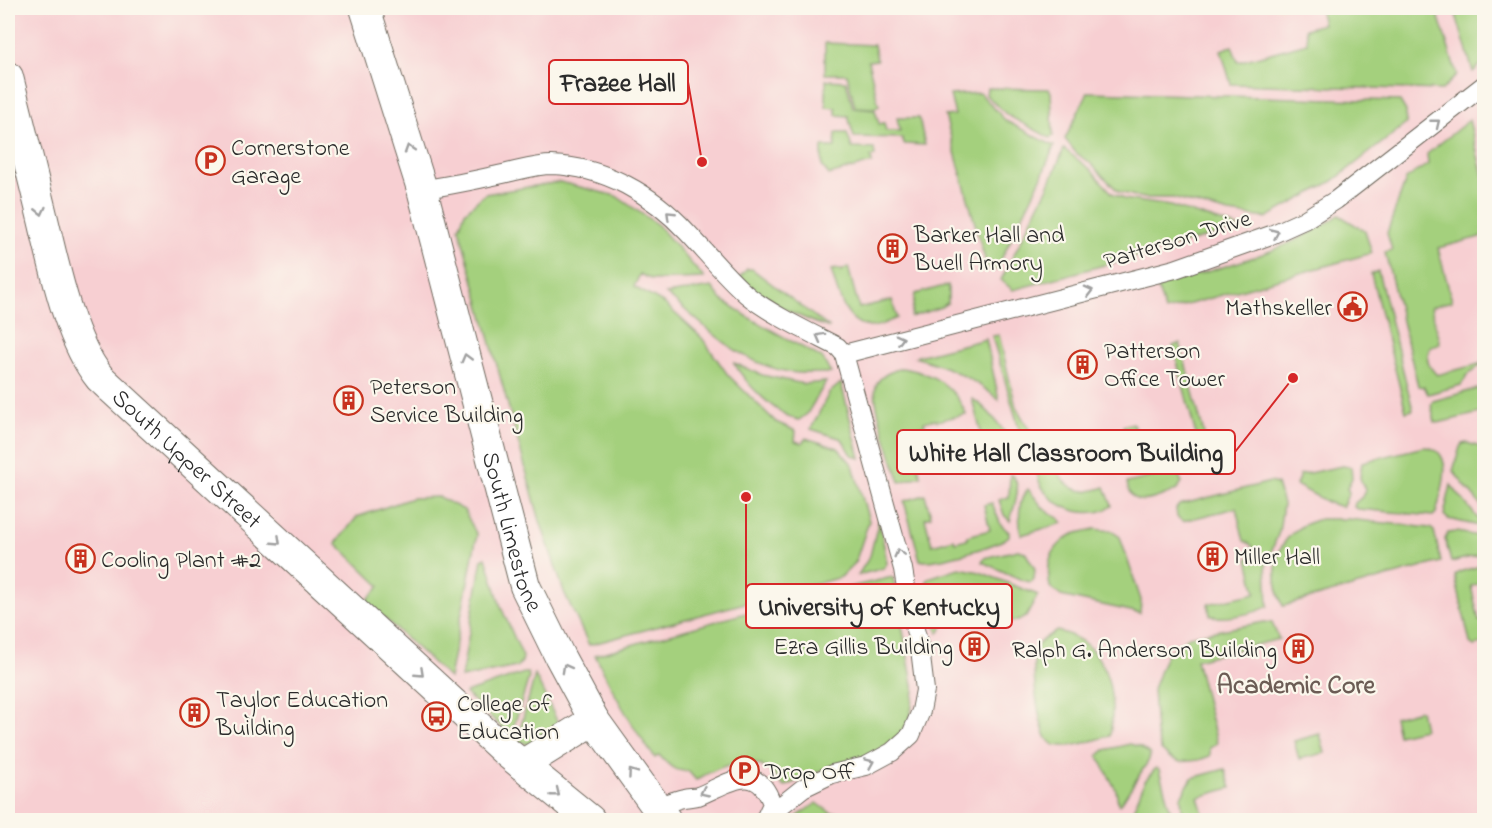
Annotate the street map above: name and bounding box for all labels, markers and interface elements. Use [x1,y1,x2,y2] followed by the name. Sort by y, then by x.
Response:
[549,60,688,104] callout: Frazee Hall
[558,66,676,104] text: Frazee Hall
[1429,120,1440,131] one-way arrow
[231,132,350,195] place label: Cornerstone Garage
[404,144,416,155] one-way arrow
[194,145,226,177] parking icon: Cornerstone Garage
[1100,202,1256,280] street label: Patterson Drive
[34,206,47,216] one-way arrow
[666,211,677,222] one-way arrow
[913,219,1065,283] place label: Barker Hall and Buell Armory
[1269,228,1280,240] one-way arrow
[877,232,909,264] building icon: Barker Hall and Buell Armory
[1083,286,1094,298] one-way arrow
[1337,291,1369,323] public building icon: Mathskeller
[1225,292,1333,327] place label: Mathskeller
[815,333,826,344] one-way arrow
[895,334,905,347] one-way arrow
[1104,335,1225,398] place label: Patterson Office Tower
[1067,348,1099,380] building icon: Patterson Office Tower
[460,353,473,363] one-way arrow
[370,371,523,434] place label: Peterson Service Building
[103,382,268,538] street label: South Upper Street
[333,384,365,416] building icon: Peterson Service Building
[897,430,1235,474] callout: White Hall Classroom Building
[909,436,1224,475] text: White Hall Classroom Building
[471,448,550,619] street label: South Limestone
[270,534,280,545] one-way arrow
[1197,540,1229,572] building icon: Miller Hall
[1234,541,1320,576] place label: Miller Hall
[64,543,96,575] building icon: Cooling Plant #2
[101,544,261,579] place label: Cooling Plant #2
[893,549,906,559] one-way arrow
[746,584,1012,628] callout: University of Kentucky
[758,590,1000,628] text: University of Kentucky
[958,630,990,662] building icon: Ezra Gillis Building
[773,631,953,666] place label: Ezra Gillis Building
[1282,633,1314,665] building icon: Ralph G. Anderson Building
[1012,634,1277,669] place label: Ralph G. Anderson Building
[562,664,573,675] one-way arrow
[413,666,424,677] one-way arrow
[1217,668,1376,706] district label: Academic Core
[215,684,388,747] place label: Taylor Education Building
[457,688,559,751] place label: College of Education
[179,697,211,729] building icon: Taylor Education Building
[420,701,452,733] bus stop icon: College of Education
[728,755,760,787] parking icon: Drop Off
[764,756,855,791] place label: Drop Off
[864,758,875,770] one-way arrow
[628,768,639,779] one-way arrow
[549,785,560,796] one-way arrow
[700,785,711,797] one-way arrow

